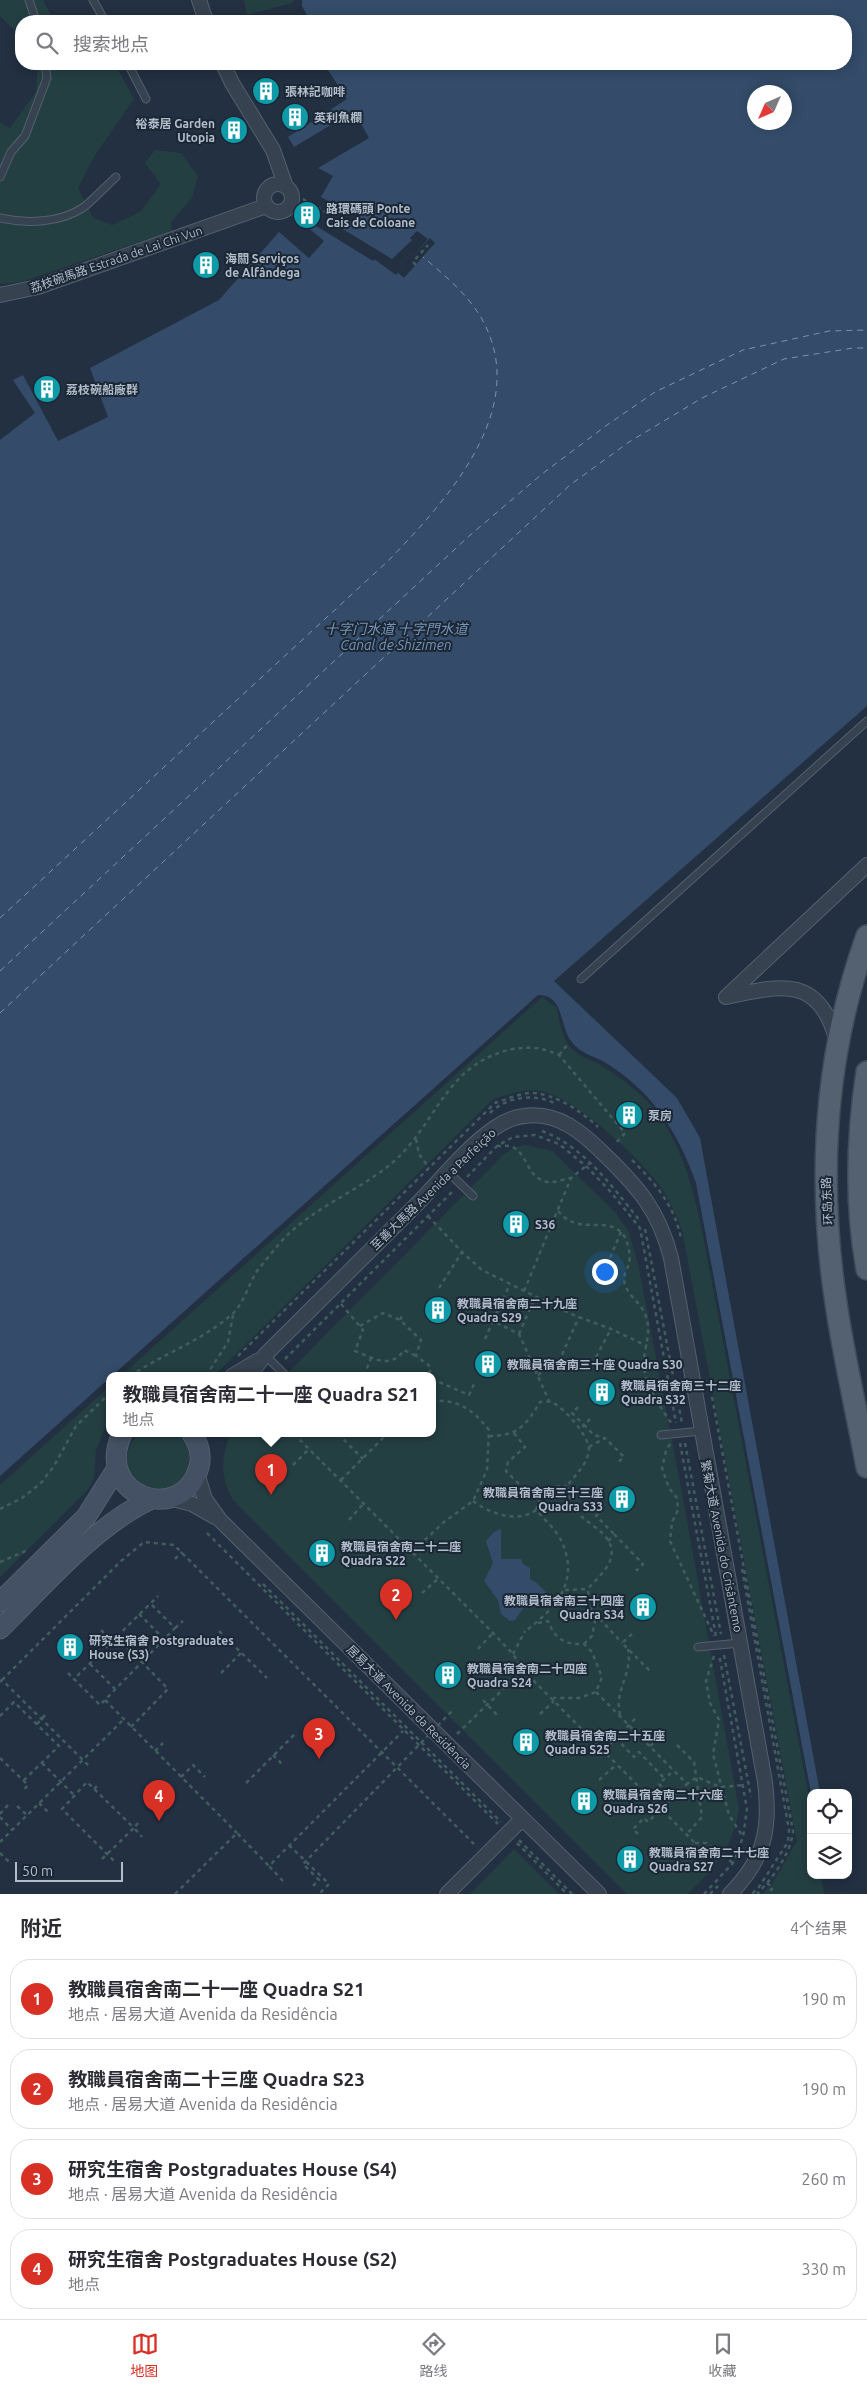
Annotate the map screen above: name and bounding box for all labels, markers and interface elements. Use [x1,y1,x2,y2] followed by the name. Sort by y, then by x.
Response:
[15,15,852,70] search box
[33,29,61,57] icon: search
[73,33,149,55] text: 搜索地点
[251,76,281,106] building icon: 張林記咖啡
[285,85,345,98] place label: 張林記咖啡
[747,85,792,130] north arrow
[280,102,310,132] building icon: 英利魚欄
[314,111,362,124] place label: 英利魚欄
[219,115,249,145] building icon: 裕泰居 Garden Utopia
[135,117,215,144] place label: 裕泰居 Garden Utopia
[292,200,322,230] building icon: 路環碼頭 Ponte Cais de Coloane
[326,202,415,229] place label: 路環碼頭 Ponte Cais de Coloane
[28,223,204,295] street label: 荔枝碗馬路 Estrada de Lai Chi Vun
[191,250,221,280] building icon: 海關 Serviços de Alfândega
[225,252,300,279] place label: 海關 Serviços de Alfândega
[32,374,62,404] building icon: 荔枝碗船廠群
[66,383,138,396] place label: 荔枝碗船廠群
[324,621,470,653] water label: 十字门水道 十字門水道 Canal de Shizimen
[614,1100,644,1130] building icon: 泵房
[648,1109,672,1122] place label: 泵房
[368,1126,498,1252] street label: 至善大馬路 Avenida a Perfeição
[819,1177,835,1225] street label: 环岛东路
[501,1209,531,1239] building icon: S36
[535,1218,556,1231] place label: S36
[592,1259,618,1285] your location
[423,1295,453,1325] building icon: 教職員宿舍南二十九座 Quadra S29
[457,1297,577,1324] place label: 教職員宿舍南二十九座 Quadra S29
[473,1349,503,1379] building icon: 教職員宿舍南三十座 Quadra S30
[507,1358,683,1371] place label: 教職員宿舍南三十座 Quadra S30
[106,1372,436,1437] popup
[587,1377,617,1407] building icon: 教職員宿舍南三十二座 Quadra S32
[621,1379,741,1406] place label: 教職員宿舍南三十二座 Quadra S32
[123,1383,419,1405] text: 教職員宿舍南二十一座 Quadra S21
[123,1410,155,1428] text: 地点
[255,1454,287,1495] pin: 1
[699,1459,745,1633] street label: 繁菊大道 Avenida do Crisântemo
[607,1484,637,1514] building icon: 教職員宿舍南三十三座 Quadra S33
[483,1486,603,1513] place label: 教職員宿舍南三十三座 Quadra S33
[307,1538,337,1568] building icon: 教職員宿舍南二十二座 Quadra S22
[341,1540,461,1567] place label: 教職員宿舍南二十二座 Quadra S22
[380,1579,412,1620] pin: 2
[628,1592,658,1622] building icon: 教職員宿舍南三十四座 Quadra S34
[504,1594,624,1621] place label: 教職員宿舍南三十四座 Quadra S34
[55,1632,85,1662] building icon: 研究生宿舍 Postgraduates House (S3)
[89,1634,234,1662] place label: 研究生宿舍 Postgraduates House (S3)
[344,1642,474,1772] street label: 居易大道 Avenida da Residência
[433,1660,463,1690] building icon: 教職員宿舍南二十四座 Quadra S24
[467,1662,587,1689] place label: 教職員宿舍南二十四座 Quadra S24
[303,1718,335,1759] pin: 3
[511,1727,541,1757] building icon: 教職員宿舍南二十五座 Quadra S25
[545,1729,665,1756] place label: 教職員宿舍南二十五座 Quadra S25
[143,1780,175,1821] pin: 4
[569,1786,599,1816] building icon: 教職員宿舍南二十六座 Quadra S26
[603,1788,723,1815] place label: 教職員宿舍南二十六座 Quadra S26
[807,1789,852,1879] map controls
[807,1789,852,1834] button: locate
[807,1834,852,1879] button: layers
[615,1844,645,1874] building icon: 教職員宿舍南二十七座 Quadra S27
[649,1846,769,1873] place label: 教職員宿舍南二十七座 Quadra S27
[15,1859,122,1882] scale bar
[22,1863,53,1879] text: 50 m
[20,1916,62,1940] text: 附近
[790,1919,847,1937] text: 4个结果
[68,1978,365,2000] text: 教職員宿舍南二十一座 Quadra S21
[32,1990,42,2008] text: 1
[801,1990,846,2008] text: 190 m
[68,2005,338,2023] text: 地点 · 居易大道 Avenida da Residência
[68,2068,365,2090] text: 教職員宿舍南二十三座 Quadra S23
[32,2080,42,2098] text: 2
[801,2080,846,2098] text: 190 m
[68,2095,338,2113] text: 地点 · 居易大道 Avenida da Residência
[68,2158,397,2180] text: 研究生宿舍 Postgraduates House (S4)
[32,2170,42,2188] text: 3
[801,2170,846,2188] text: 260 m
[68,2185,338,2203] text: 地点 · 居易大道 Avenida da Residência
[68,2248,397,2270] text: 研究生宿舍 Postgraduates House (S2)
[32,2260,42,2278] text: 4
[801,2260,846,2278] text: 330 m
[68,2275,100,2293] text: 地点
[131,2330,159,2380] tab: 地图
[420,2330,448,2380] tab: 路线
[709,2330,737,2380] tab: 收藏

